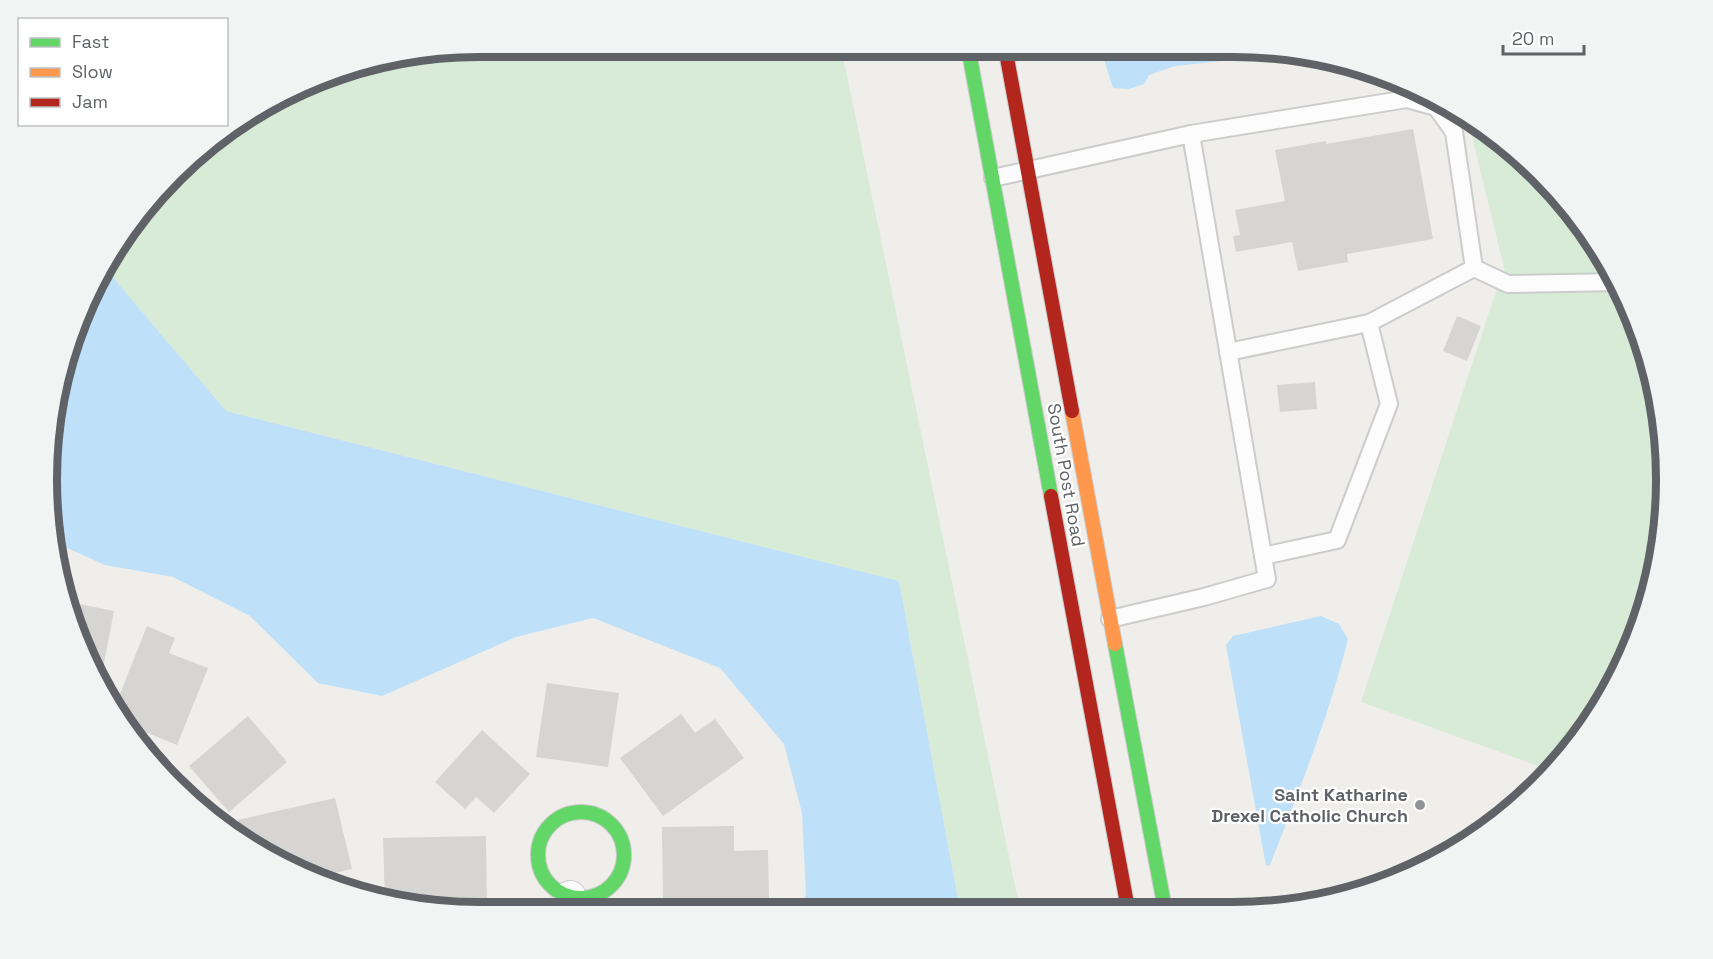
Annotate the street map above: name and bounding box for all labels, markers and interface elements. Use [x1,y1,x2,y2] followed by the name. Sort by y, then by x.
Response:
[18,18,228,126] legend
[1503,18,1584,56] scale bar
[1512,27,1555,50] text: 20 m
[72,30,109,53] text: Fast
[72,60,113,83] text: Slow
[72,90,108,113] text: Jam
[1043,401,1090,548] street label: South Post Road
[1211,783,1408,827] place label: Saint Katharine Drexel Catholic Church
[1413,798,1427,812] marker: Saint Katharine Drexel Catholic Church

